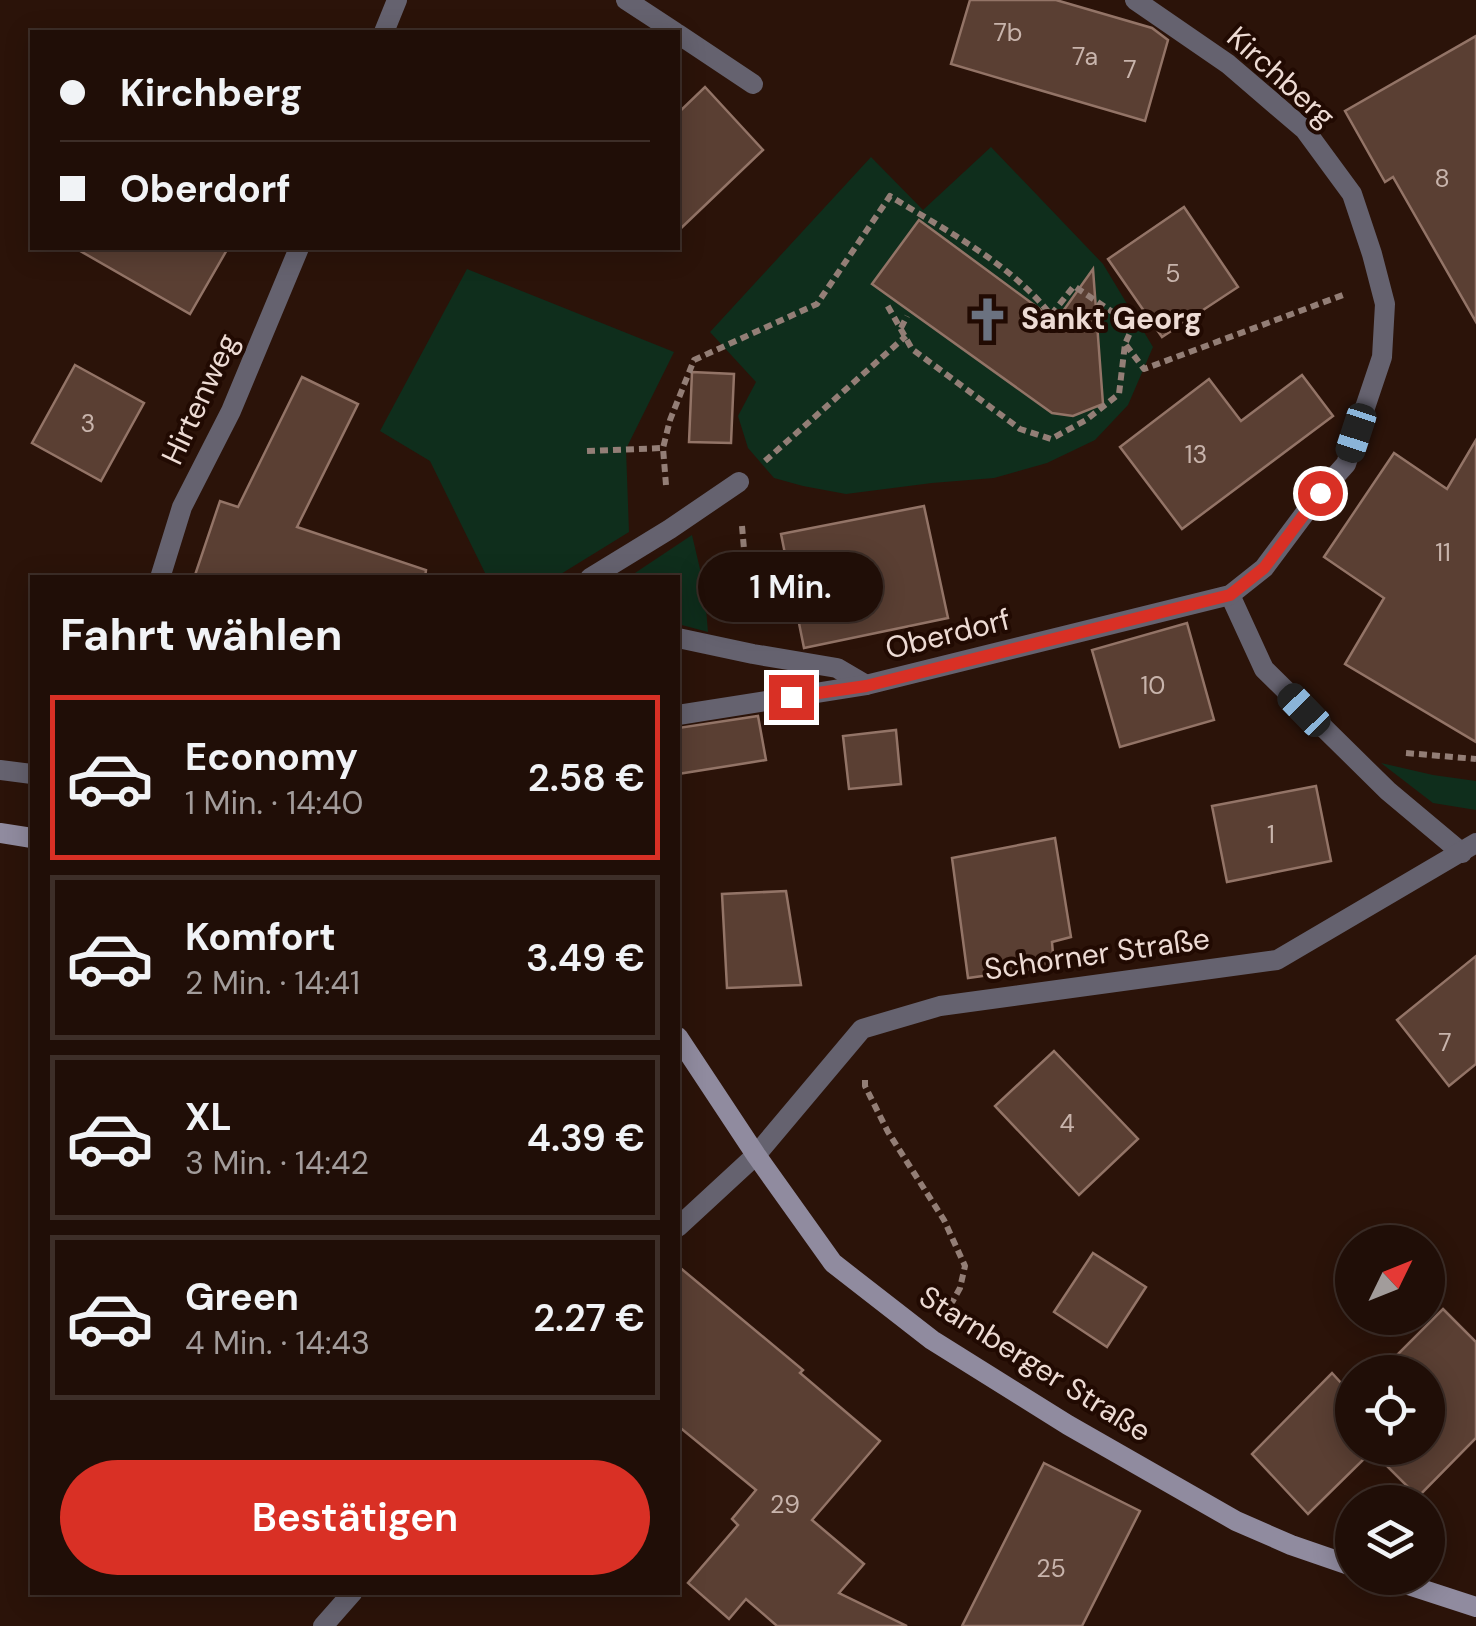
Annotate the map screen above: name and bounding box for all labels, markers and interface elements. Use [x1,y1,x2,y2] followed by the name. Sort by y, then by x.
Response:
[993,16,1023,49] house number: 7b
[1219,18,1344,136] street label: Kirchberg
[1072,40,1098,73] house number: 7a
[1123,53,1137,86] house number: 7
[120,68,303,118] text: Kirchberg
[1434,162,1450,195] house number: 8
[120,164,291,214] text: Oberdorf
[1165,257,1181,290] house number: 5
[964,295,1012,343] church icon: Sankt Georg
[1021,299,1202,338] place label: Sankt Georg
[152,327,247,471] street label: Hirtenweg
[1332,400,1380,466] car
[81,407,95,440] house number: 3
[1185,438,1207,471] house number: 13
[1298,471,1343,516] route start
[1435,536,1451,569] house number: 11
[698,552,884,622] callout: 1 Min.
[749,566,832,608] text: 1 Min.
[881,599,1014,668] street label: Oberdorf
[60,605,342,664] text: Fahrt wählen
[1141,669,1165,702] house number: 10
[769,675,814,720] route end
[1272,678,1336,742] car
[185,732,358,782] text: Economy
[65,733,155,823] icon: car
[528,753,645,803] text: 2.58 €
[185,782,363,824] text: 1 Min. · 14:40
[1267,818,1275,851] house number: 1
[185,912,336,962] text: Komfort
[65,913,155,1003] icon: car
[982,918,1212,989] street label: Schorner Straße
[526,933,645,983] text: 3.49 €
[185,962,360,1004] text: 2 Min. · 14:41
[1438,1026,1452,1059] house number: 7
[185,1092,232,1142] text: XL
[65,1093,155,1183] icon: car
[1059,1107,1075,1140] house number: 4
[527,1113,645,1163] text: 4.39 €
[185,1142,369,1184] text: 3 Min. · 14:42
[1335,1225,1445,1335] north arrow
[1335,1225,1445,1595] map controls
[185,1272,299,1322] text: Green
[65,1273,155,1363] icon: car
[912,1277,1158,1451] street label: Starnberger Straße
[533,1293,645,1343] text: 2.27 €
[185,1322,370,1364] text: 4 Min. · 14:43
[1335,1355,1445,1465] button: locate
[60,1460,650,1575] button: Bestätigen
[1335,1485,1445,1595] button: layers
[770,1488,800,1521] house number: 29
[1036,1552,1066,1585] house number: 25

